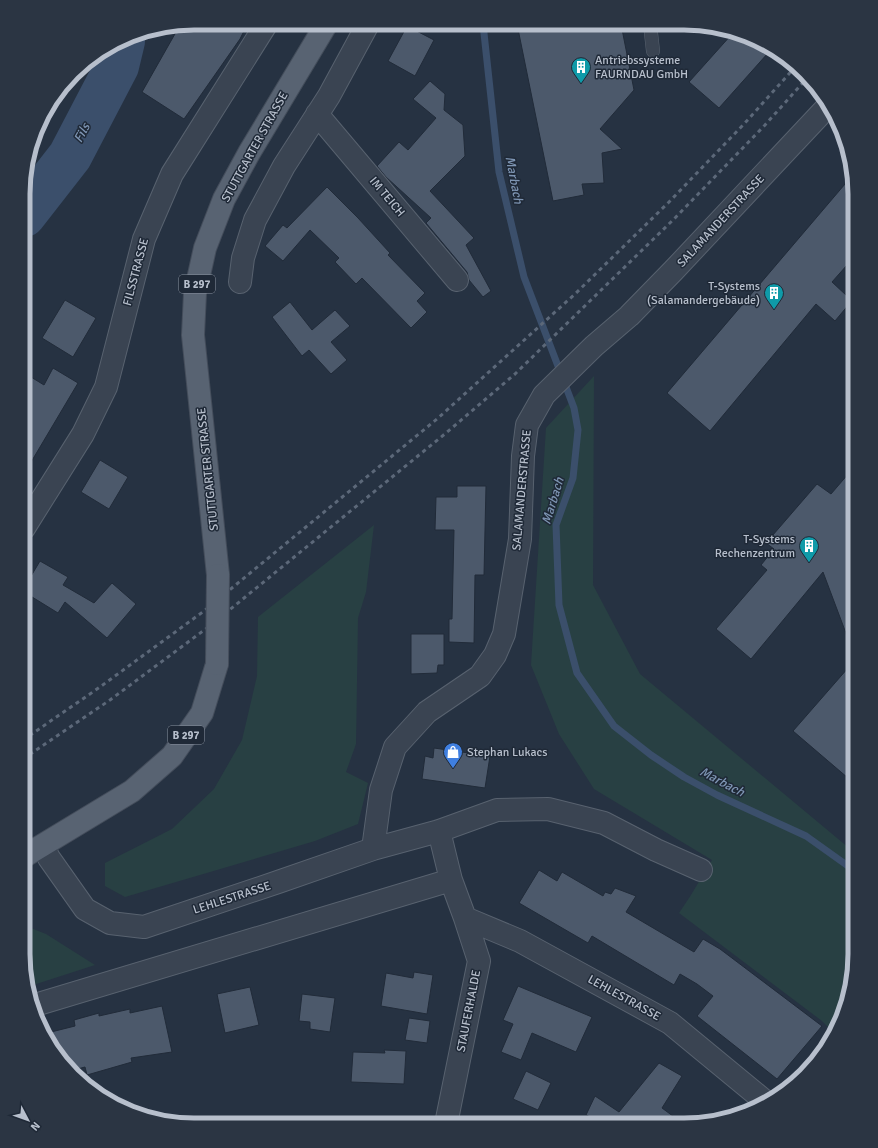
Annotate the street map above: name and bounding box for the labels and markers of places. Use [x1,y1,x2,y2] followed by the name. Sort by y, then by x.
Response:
[595,53,688,82] place label: Antriebssysteme FAURNDAU GmbH
[570,56,592,84] building icon: Antriebssysteme FAURNDAU GmbH
[647,279,760,308] place label: T-Systems (Salamandergebäude)
[763,282,785,310] building icon: T-Systems (Salamandergebäude)
[715,532,795,561] place label: T-Systems Rechenzentrum
[798,535,820,563] building icon: T-Systems Rechenzentrum
[442,741,464,769] shop icon: Stephan Lukacs
[467,745,547,760] place label: Stephan Lukacs

